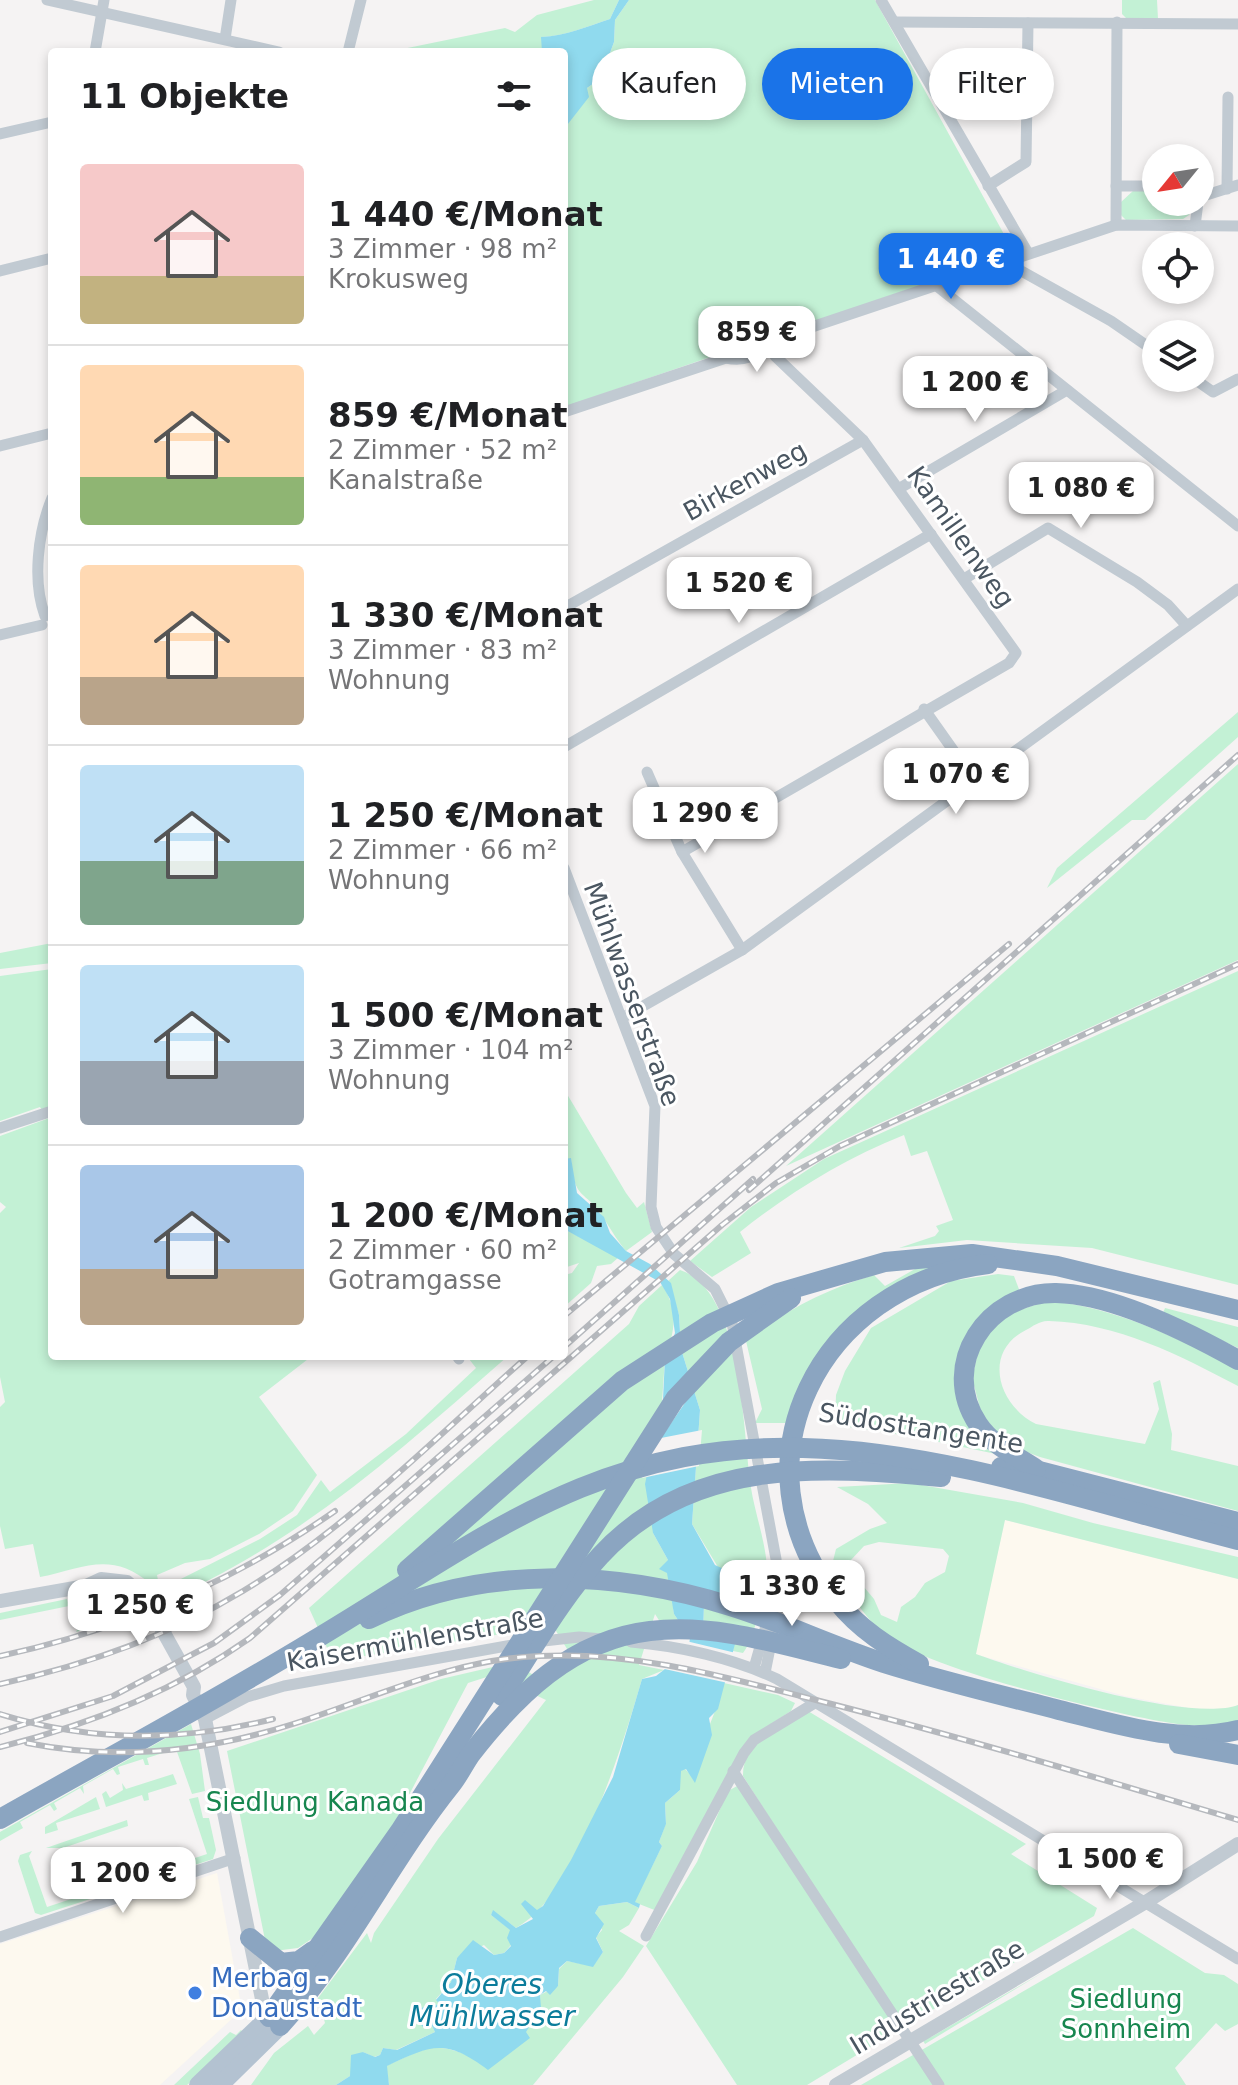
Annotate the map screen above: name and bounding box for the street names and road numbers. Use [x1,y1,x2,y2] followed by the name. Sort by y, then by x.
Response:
[678,435,812,527] street label: Birkenweg
[901,461,1021,613] street label: Kamillenweg
[577,878,687,1110] street label: Mühlwasserstraße
[816,1397,1026,1459] street label: Südosttangente
[284,1603,546,1677] street label: Kaisermühlenstraße
[845,1933,1029,2061] street label: Industriestraße

